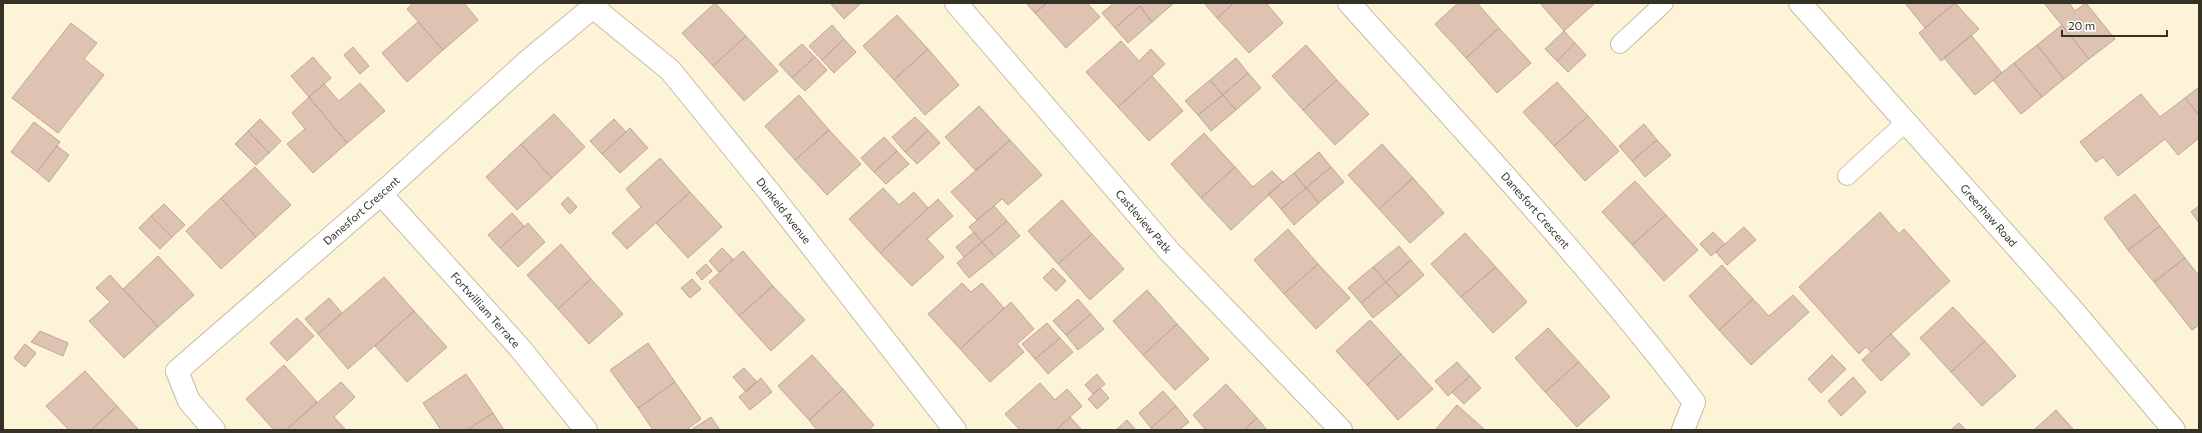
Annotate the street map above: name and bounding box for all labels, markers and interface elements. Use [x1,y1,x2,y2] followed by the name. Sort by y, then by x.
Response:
[2062,12,2167,38] scale bar
[2068,18,2095,32] text: 20 m
[1499,169,1573,251] street label: Danesfort Crescent
[320,173,402,247] street label: Danesfort Crescent
[754,175,814,246] street label: Dunkeld Avenue
[1958,181,2020,249] street label: Greenhaw Road
[1113,187,1175,256] street label: Castleview Patk
[449,269,523,350] street label: Fortwilliam Terrace

